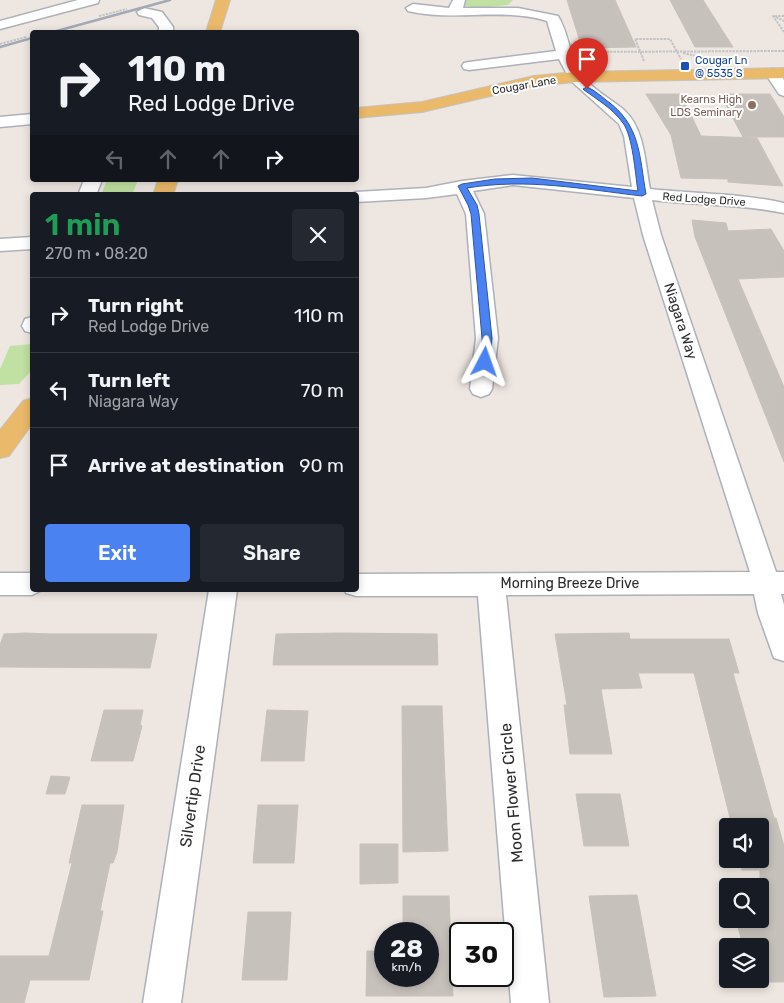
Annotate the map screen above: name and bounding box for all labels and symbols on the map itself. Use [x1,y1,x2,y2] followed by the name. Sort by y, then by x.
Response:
[566,38,608,89] pin
[695,54,747,80] place label: Cougar Ln @ 5535 S
[679,60,691,72] marker: Cougar Ln @ 5535 S
[491,73,557,98] street label: Cougar Lane
[670,93,742,119] place label: Kearns High LDS Seminary
[746,99,758,111] marker: Kearns High LDS Seminary
[662,190,746,209] street label: Red Lodge Drive
[660,281,701,362] street label: Niagara Way
[458,335,510,387] position arrow
[501,575,640,592] street label: Morning Breeze Drive
[496,722,527,864] street label: Moon Flower Circle
[176,744,209,849] street label: Silvertip Drive
[449,922,514,987] speed limit sign: 30

